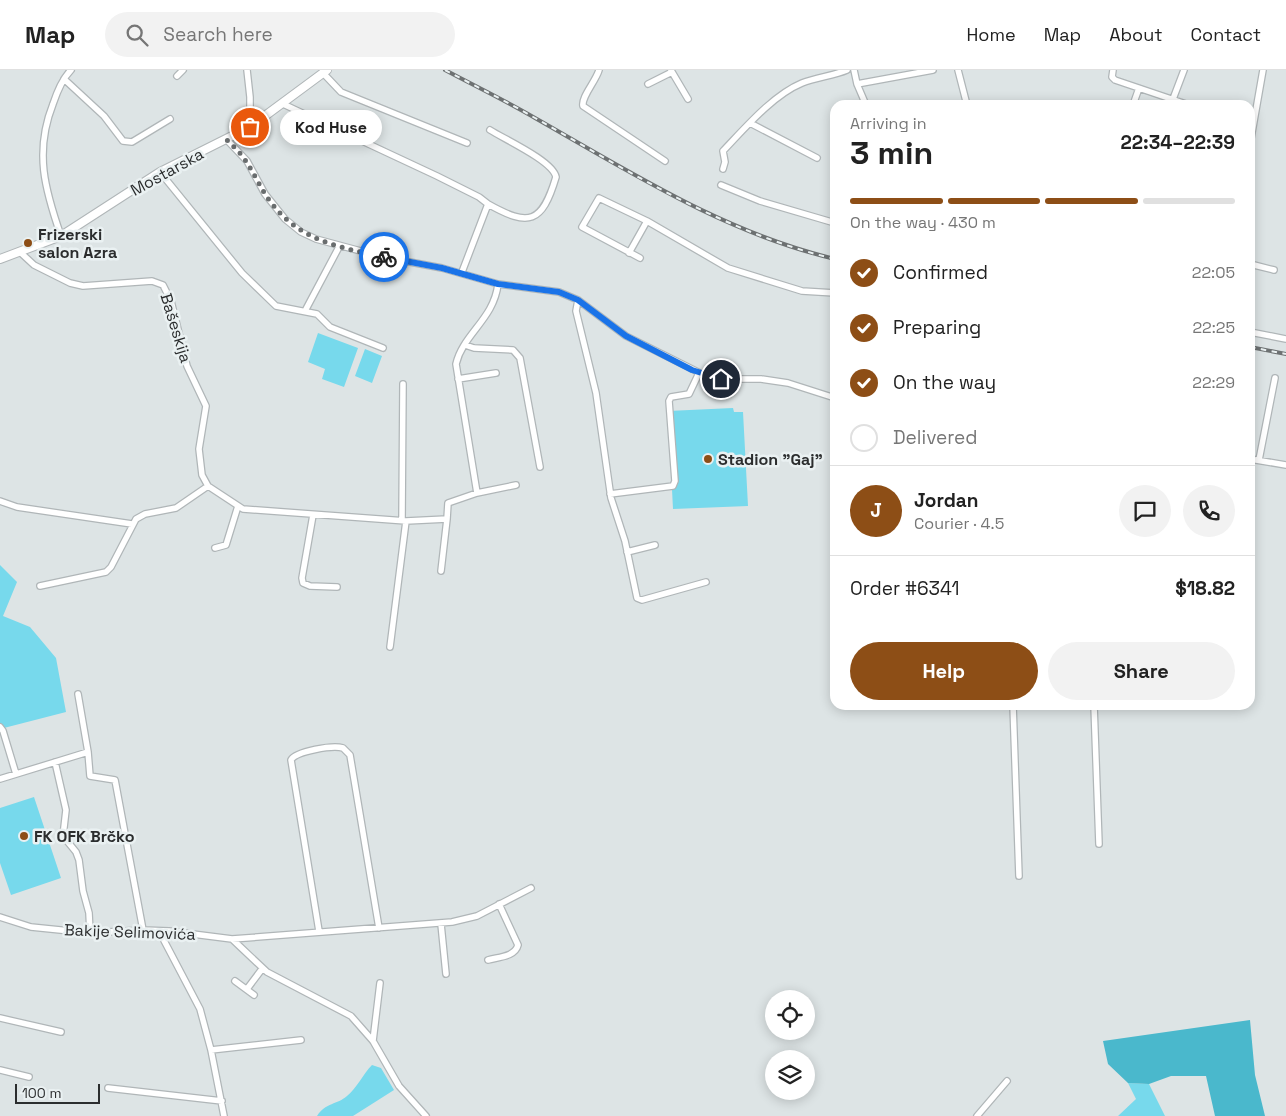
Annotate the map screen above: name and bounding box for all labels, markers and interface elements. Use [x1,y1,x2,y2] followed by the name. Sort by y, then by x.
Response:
[105,12,455,57] search box
[25,19,75,50] text: Map
[123,21,151,49] icon: search
[163,22,273,47] text: Search here
[967,23,1016,46] text: Home
[1044,23,1081,46] text: Map
[1109,23,1163,46] text: About
[1191,23,1261,46] text: Contact
[229,106,271,148] pin
[280,110,382,144] callout: Kod Huse
[236,113,264,141] icon: bag
[850,113,927,134] text: Arriving in
[295,117,367,138] text: Kod Huse
[1121,130,1235,155] text: 22:34–22:39
[850,133,933,173] text: 3 min
[127,143,207,201] street label: Mostarska
[850,212,996,233] text: On the way · 430 m
[38,224,117,263] place label: Frizerski salon Azra
[359,232,409,282] courier
[22,237,34,249] marker: Frizerski salon Azra
[370,243,398,271] icon: bike
[850,259,878,287] icon: check
[893,260,988,285] text: Confirmed
[1192,262,1235,283] text: 22:05
[155,291,197,365] street label: Bašeskija
[850,314,878,342] icon: check
[893,315,981,340] text: Preparing
[1192,317,1235,338] text: 22:25
[700,358,742,400] pin
[707,365,735,393] icon: home
[850,369,878,397] icon: check
[893,370,996,395] text: On the way
[1192,372,1235,393] text: 22:29
[893,425,978,450] text: Delivered
[718,449,823,470] place label: Stadion "Gaj"
[702,453,714,465] marker: Stadion "Gaj"
[1119,485,1171,537] button: chat
[1183,485,1235,537] button: phone
[914,488,979,513] text: Jordan
[870,498,882,523] text: J
[914,513,1004,534] text: Courier · 4.5
[850,576,959,601] text: Order #6341
[1175,576,1235,601] text: $18.82
[850,642,1038,700] button: Help
[1048,642,1235,700] button: Share
[34,826,135,847] place label: FK OFK Brčko
[18,830,30,842] marker: FK OFK Brčko
[64,919,196,945] street label: Bakije Selimovića
[765,990,815,1100] map controls
[765,990,815,1040] button: locate
[765,1050,815,1100] button: layers
[15,1081,100,1104] scale bar
[22,1084,61,1102] text: 100 m

